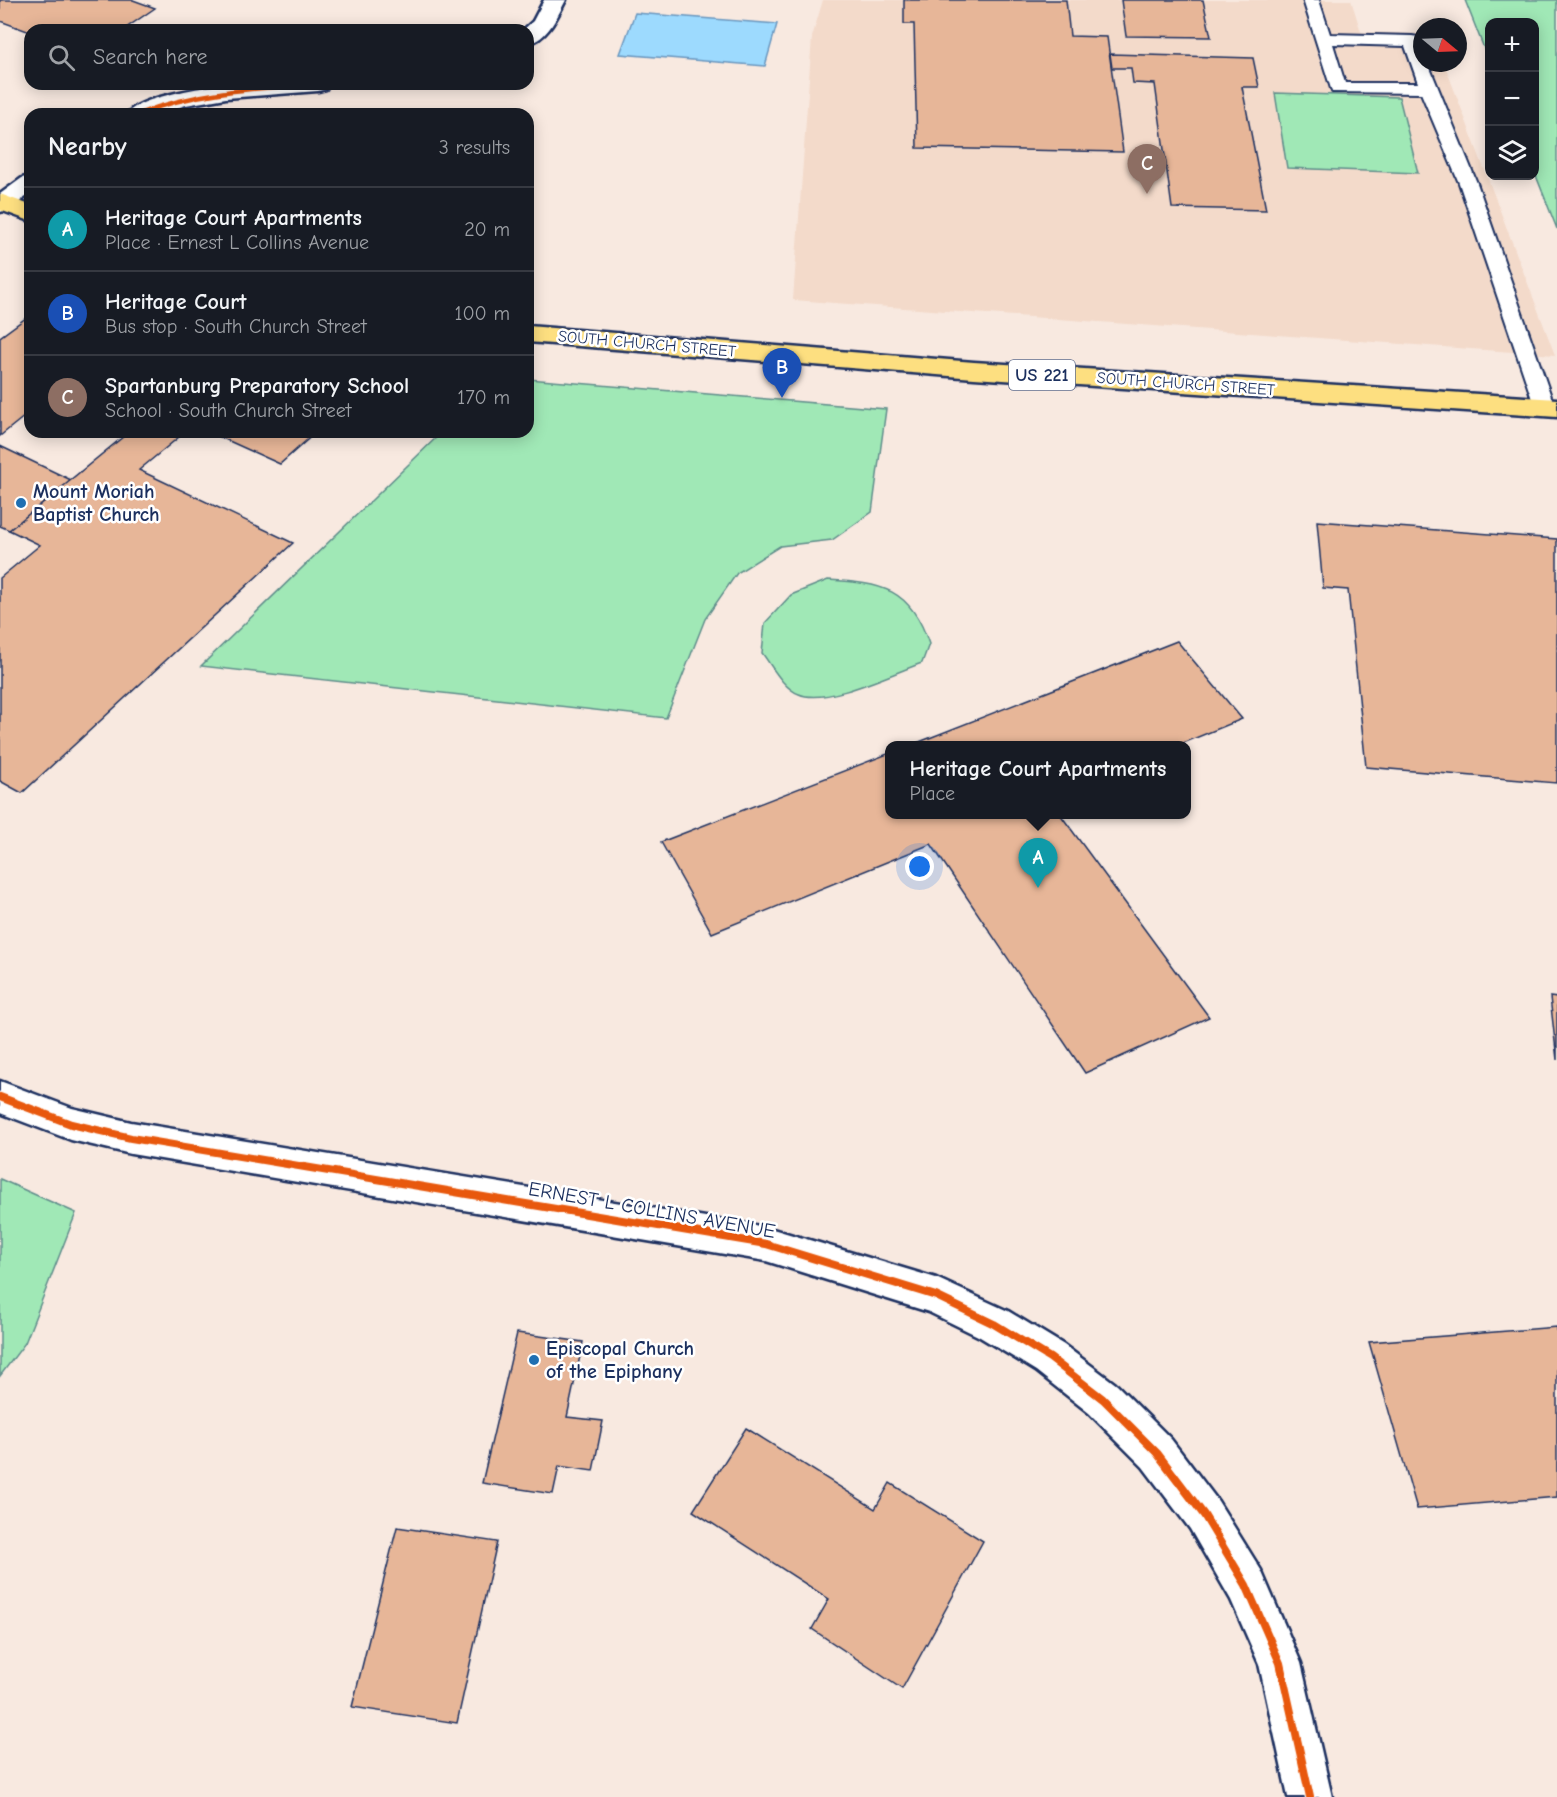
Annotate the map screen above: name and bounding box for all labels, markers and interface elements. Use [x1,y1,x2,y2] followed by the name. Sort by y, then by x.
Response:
[1413,18,1467,72] north arrow
[1485,18,1539,180] map controls
[1485,18,1539,72] button: +
[24,24,534,90] search box
[45,41,78,74] icon: search
[93,44,208,70] text: Search here
[1485,72,1539,126] button: −
[1485,126,1539,180] button: layers
[48,132,127,162] text: Nearby
[439,136,510,159] text: 3 results
[1128,144,1166,194] pin: C
[105,205,362,231] text: Heritage Court Apartments
[62,218,73,241] text: A
[464,218,510,241] text: 20 m
[105,231,369,254] text: Place · Ernest L Collins Avenue
[105,289,246,315] text: Heritage Court
[61,302,74,325] text: B
[455,302,510,325] text: 100 m
[105,315,367,338] text: Bus stop · South Church Street
[557,327,737,361] street label: SOUTH CHURCH STREET
[762,348,802,398] pin: B
[1009,360,1075,390] road number: US 221
[1096,369,1276,399] street label: SOUTH CHURCH STREET
[105,373,409,399] text: Spartanburg Preparatory School
[61,386,74,409] text: C
[457,386,510,409] text: 170 m
[105,399,351,422] text: School · South Church Street
[33,480,160,526] place label: Mount Moriah Baptist Church
[14,496,28,510] marker: Mount Moriah Baptist Church
[885,741,1191,819] popup
[910,756,1166,782] text: Heritage Court Apartments
[910,782,955,805] text: Place
[1018,838,1058,888] pin: A
[905,852,934,881] your location
[527,1177,777,1243] street label: ERNEST L COLLINS AVENUE
[546,1337,694,1383] place label: Episcopal Church of the Epiphany
[527,1353,541,1367] marker: Episcopal Church of the Epiphany

